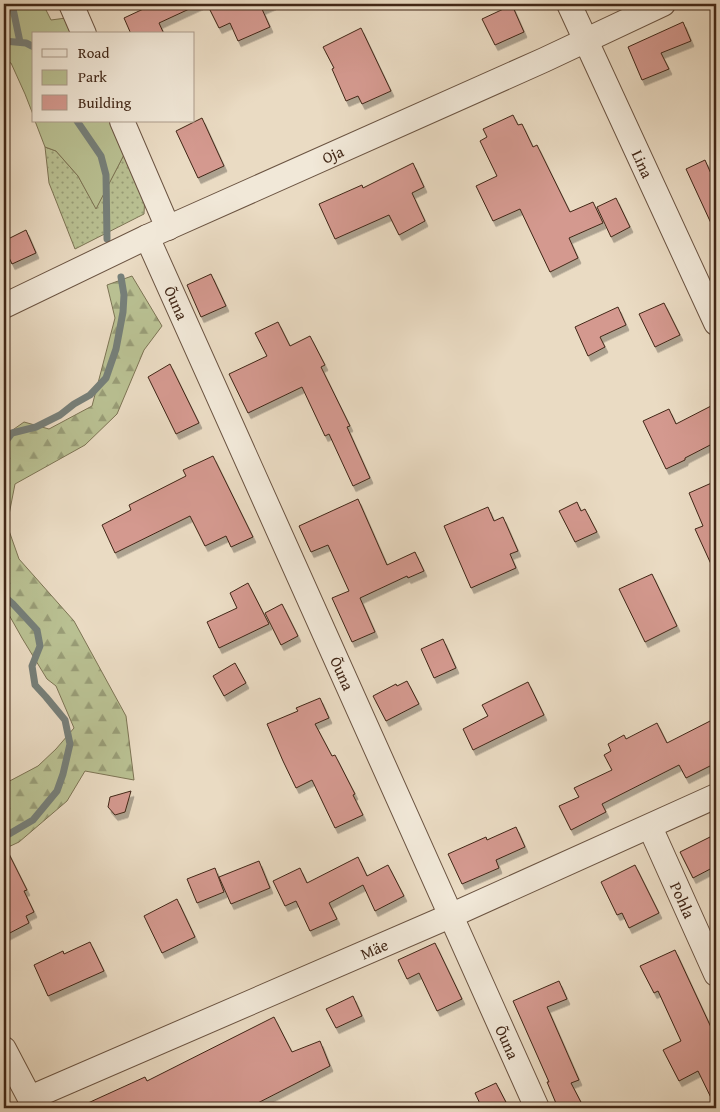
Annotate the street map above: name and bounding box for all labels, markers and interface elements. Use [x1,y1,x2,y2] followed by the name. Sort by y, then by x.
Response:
[32,32,195,122] legend
[78,42,109,63] text: Road
[78,66,107,87] text: Park
[78,92,132,113] text: Building
[318,139,348,170] street label: Oja
[626,146,660,182] street label: Lina
[158,282,195,324] street label: Õuna
[324,652,361,695] street label: Õuna
[664,878,702,923] street label: Pohla
[356,932,392,966] street label: Mäe
[489,1021,526,1063] street label: Õuna

